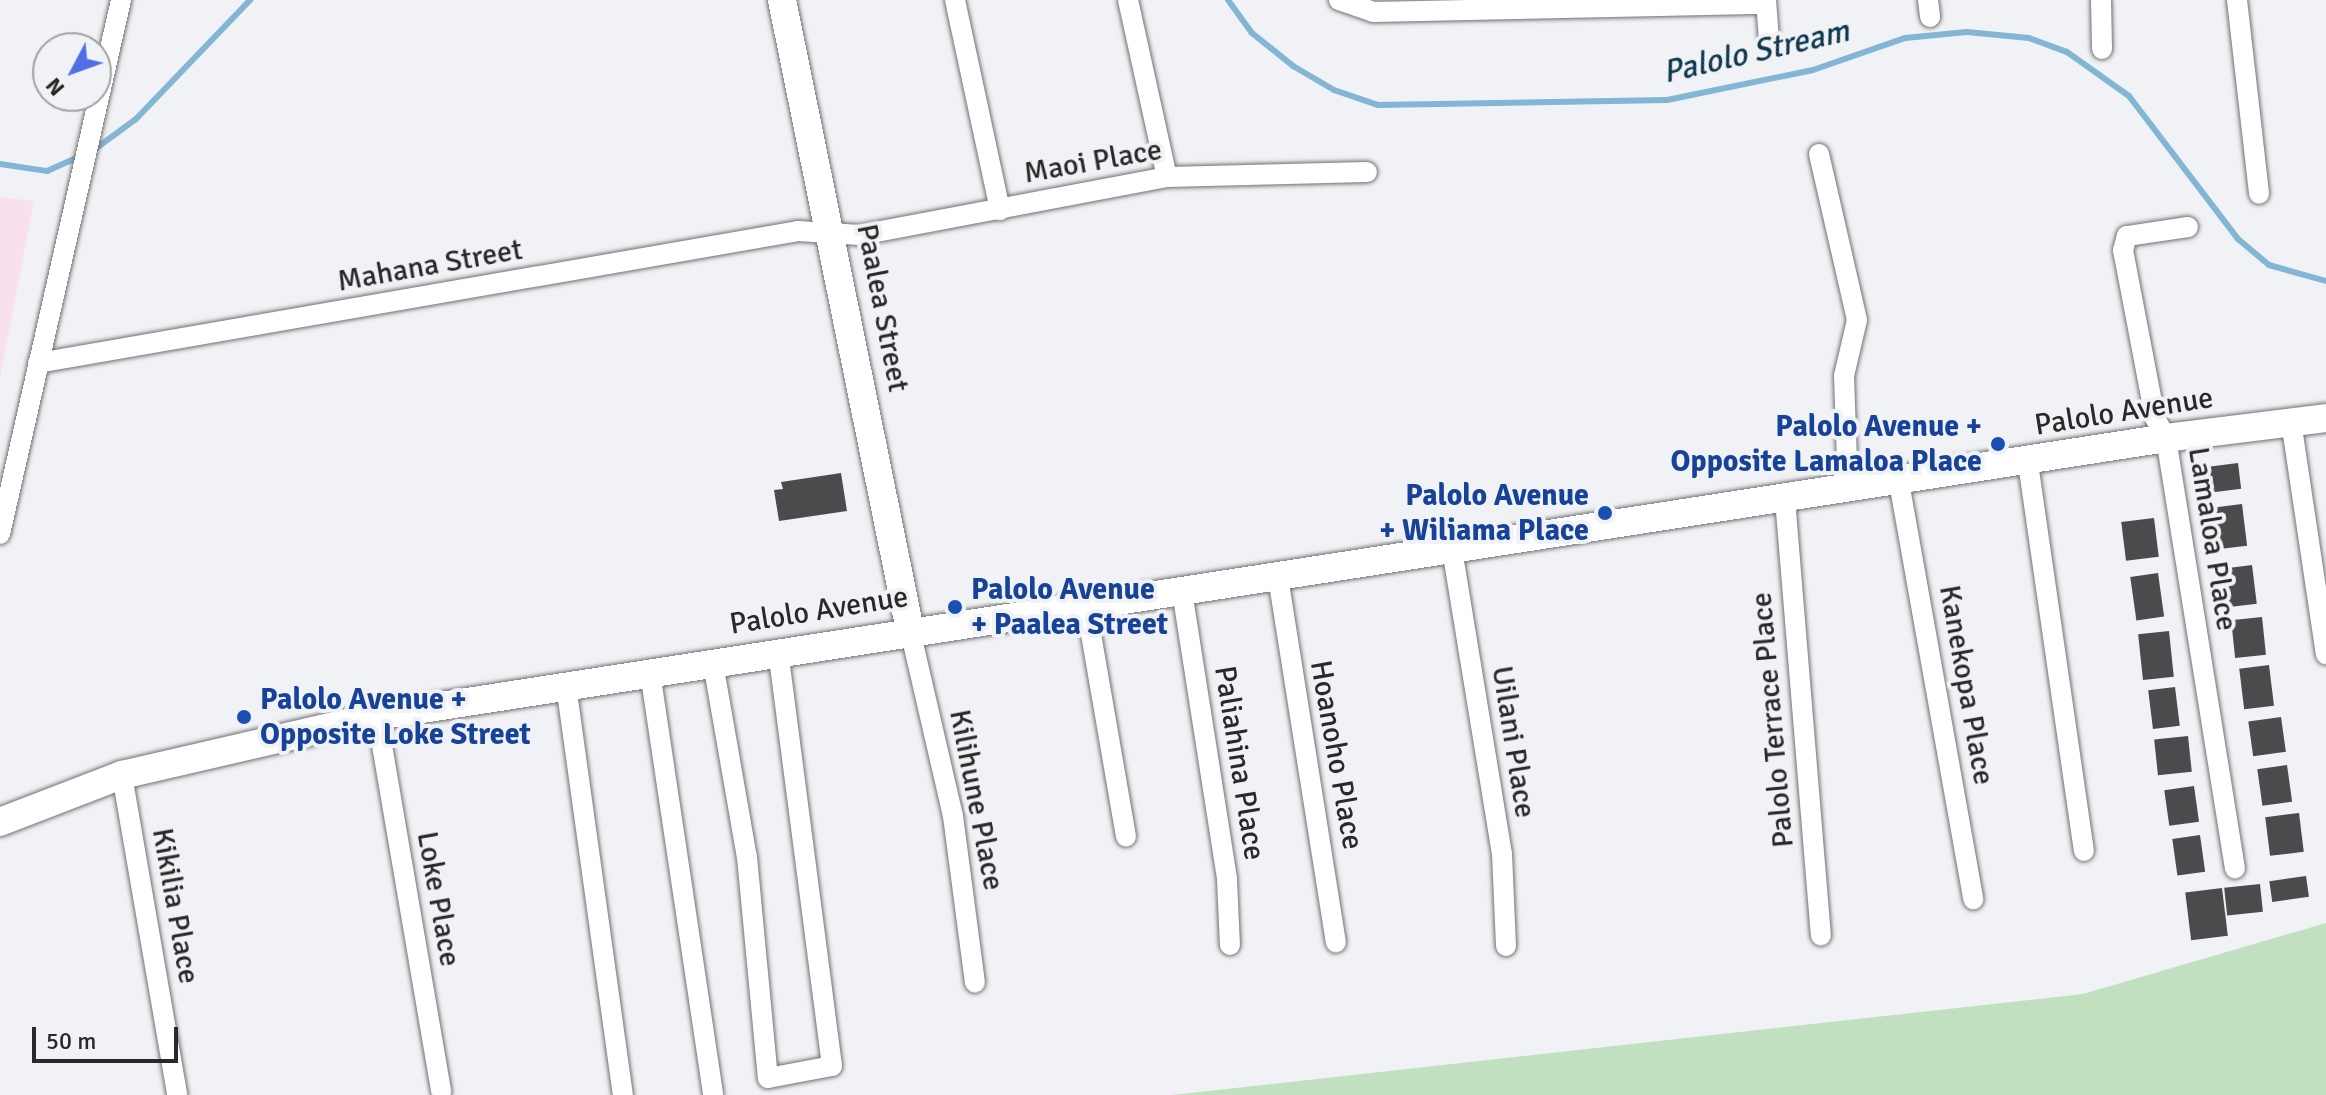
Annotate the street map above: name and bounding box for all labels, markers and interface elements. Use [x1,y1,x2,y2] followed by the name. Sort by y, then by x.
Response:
[1659,12,1853,92] water label: Palolo Stream
[32,32,112,112] north arrow
[40,72,70,101] text: N
[1021,132,1165,192] street label: Maoi Place
[848,221,916,395] street label: Paalea Street
[335,232,525,300] street label: Mahana Street
[2032,380,2216,444] street label: Palolo Avenue
[1671,409,1982,480] place label: Palolo Avenue + Opposite Lamaloa Place
[1989,435,2007,453] marker: Palolo Avenue + Opposite Lamaloa Place
[2180,445,2244,633] street label: Lamaloa Place
[1379,478,1589,548] place label: Palolo Avenue + Wiliama Place
[1596,504,1614,522] marker: Palolo Avenue + Wiliama Place
[971,572,1168,642] place label: Palolo Avenue + Paalea Street
[727,579,911,643] street label: Palolo Avenue
[1931,582,2001,788] street label: Kanekopa Place
[1744,591,1802,849] street label: Palolo Terrace Place
[946,598,964,616] marker: Palolo Avenue + Paalea Street
[1302,658,1370,852] street label: Hoanoho Place
[1206,663,1272,863] street label: Paliahina Place
[1483,663,1543,821] street label: Uilani Place
[260,682,531,752] place label: Palolo Avenue + Opposite Loke Street
[941,707,1011,893] street label: Kilihune Place
[235,708,253,726] marker: Palolo Avenue + Opposite Loke Street
[144,825,206,987] street label: Kikilia Place
[408,829,468,969] street label: Loke Place
[36,1011,182,1061] scale bar
[46,1026,96,1056] text: 50 m

